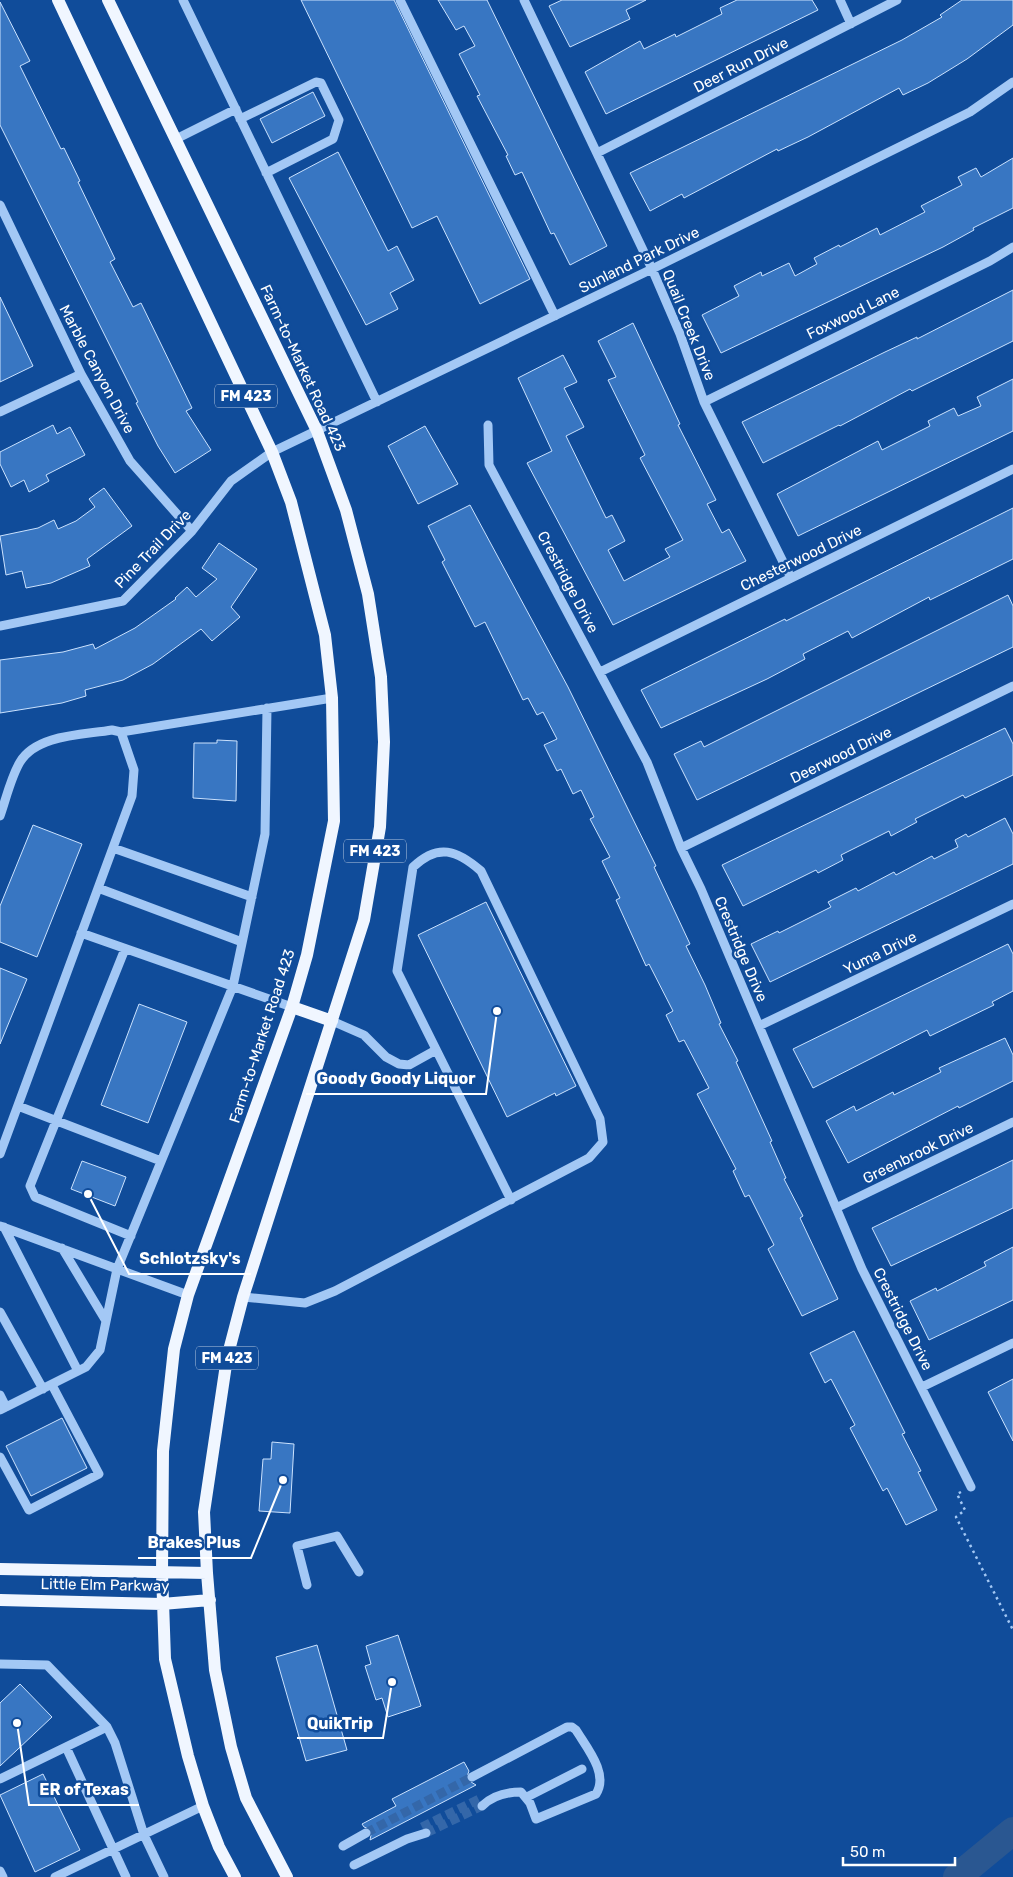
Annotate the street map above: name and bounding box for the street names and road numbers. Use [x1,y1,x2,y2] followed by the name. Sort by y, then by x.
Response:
[691,33,791,97] street label: Deer Run Drive
[576,223,702,297] street label: Sunland Park Drive
[659,267,719,383] street label: Quail Creek Drive
[256,282,350,454] street label: Farm-to-Market Road 423
[804,283,902,343] street label: Foxwood Lane
[55,302,139,436] street label: Marble Canyon Drive
[215,384,277,408] road number: FM 423
[111,506,195,592] street label: Pine Trail Drive
[737,521,865,595] street label: Chesterwood Drive
[534,528,602,636] street label: Crestridge Drive
[787,723,895,787] street label: Deerwood Drive
[344,839,406,862] road number: FM 423
[711,894,771,1004] street label: Crestridge Drive
[840,928,920,978] street label: Yuma Drive
[225,947,299,1125] street label: Farm-to-Market Road 423
[860,1118,976,1188] street label: Greenbrook Drive
[869,1265,937,1373] street label: Crestridge Drive
[196,1346,258,1370] road number: FM 423
[41,1575,169,1595] street label: Little Elm Parkway

